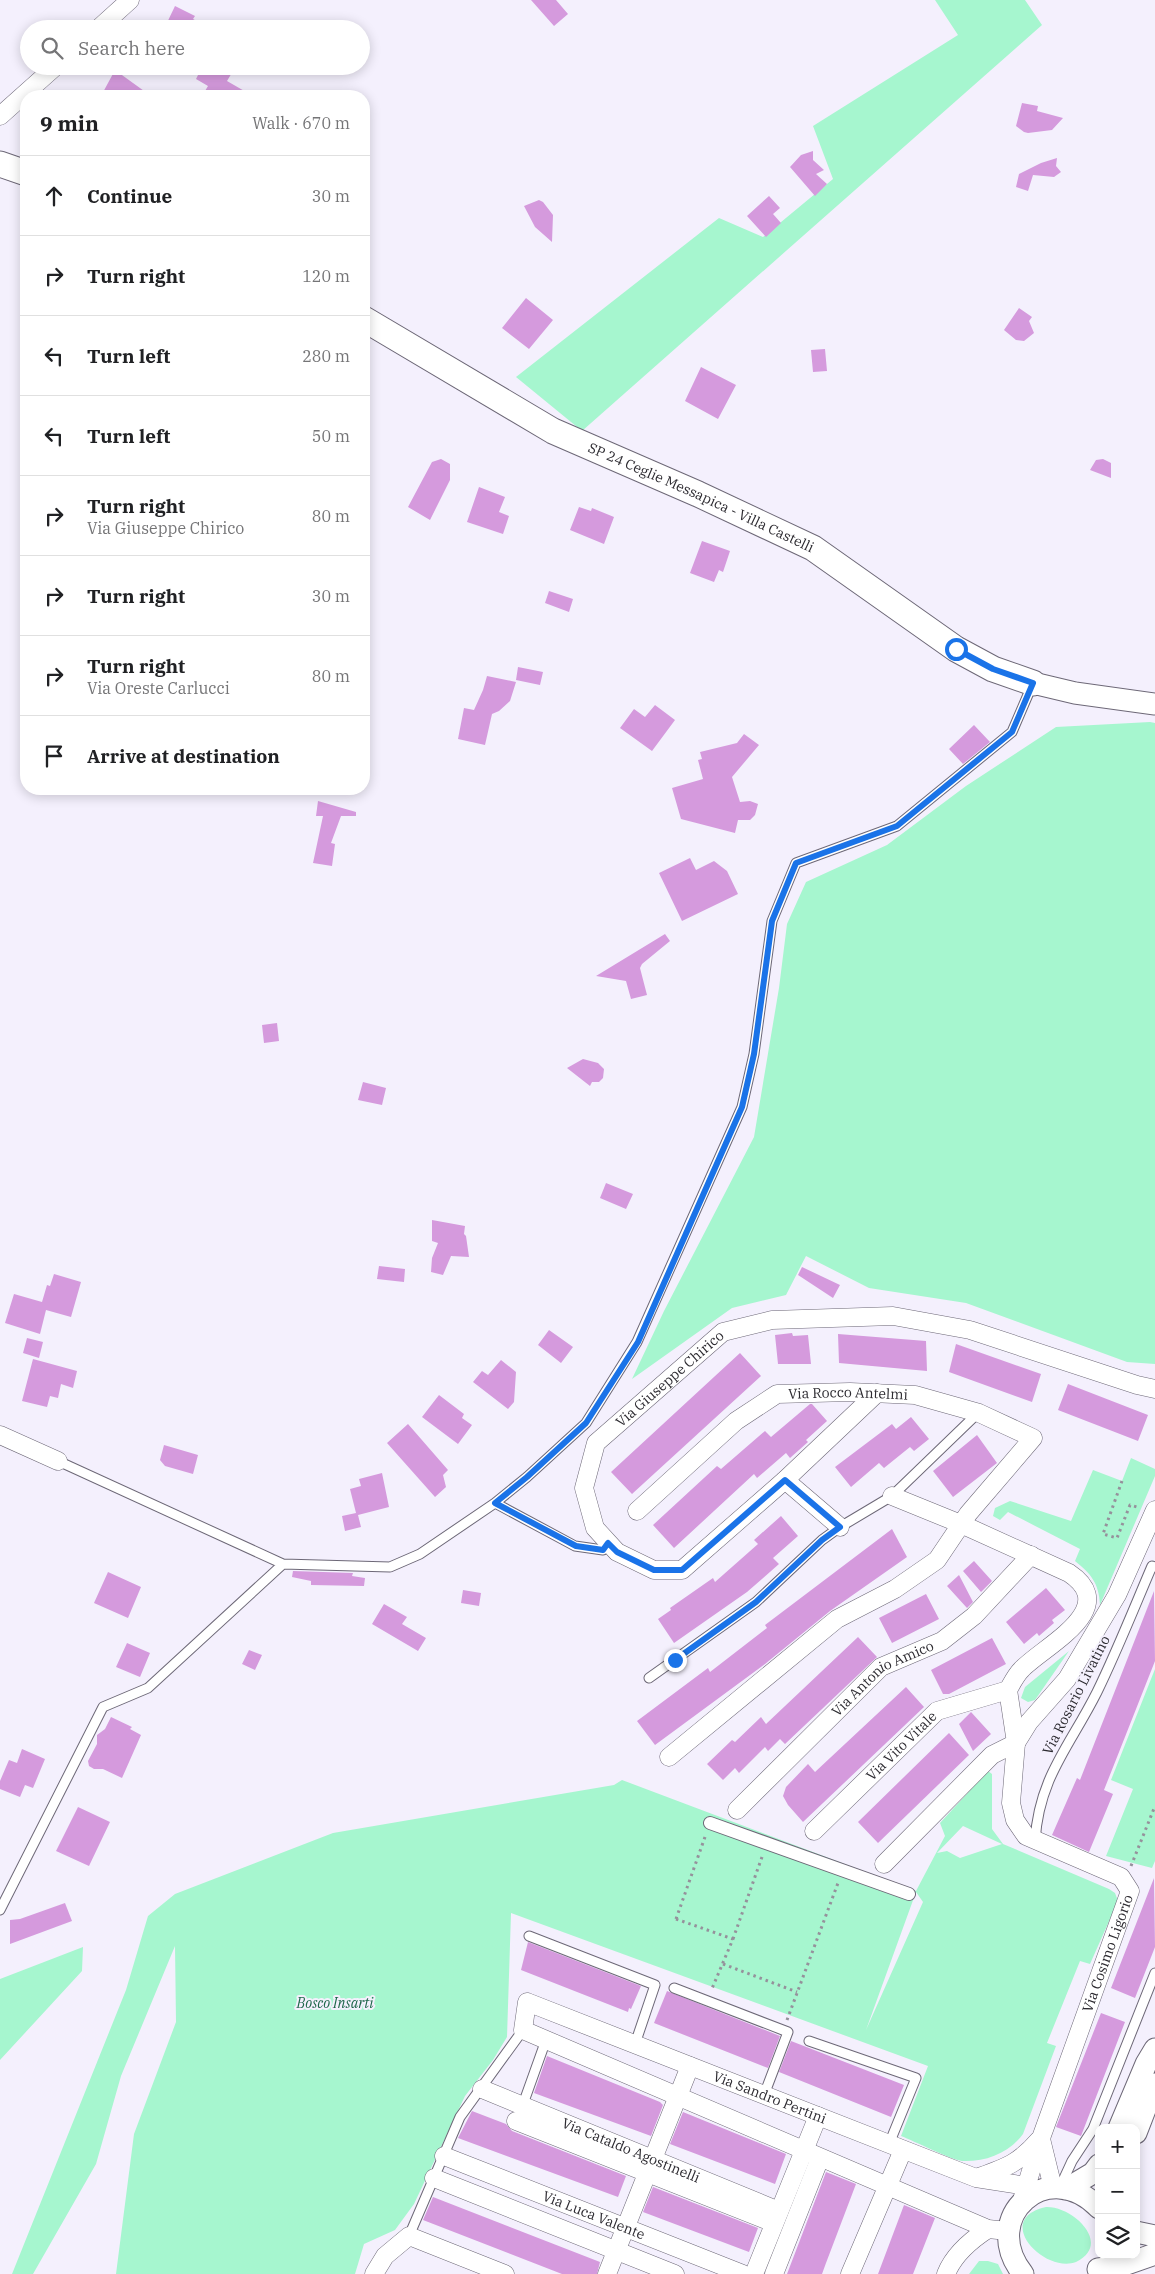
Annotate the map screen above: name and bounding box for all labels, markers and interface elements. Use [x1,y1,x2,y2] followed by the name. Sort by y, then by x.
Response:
[20,20,370,75] search box
[38,34,66,62] icon: search
[78,36,185,60] text: Search here
[40,109,99,137] text: 9 min
[252,113,350,133] text: Walk · 670 m
[40,182,68,210] icon: ahead
[87,184,172,208] text: Continue
[312,186,350,206] text: 30 m
[40,262,68,290] icon: right
[87,264,185,288] text: Turn right
[302,266,350,286] text: 120 m
[40,342,68,370] icon: left
[87,344,170,368] text: Turn left
[302,346,350,366] text: 280 m
[40,422,68,450] icon: left
[87,424,170,448] text: Turn left
[312,426,350,446] text: 50 m
[585,438,817,556] street label: SP 24 Ceglie Messapica - Villa Castelli
[87,494,185,518] text: Turn right
[40,502,68,530] icon: right
[312,506,350,526] text: 80 m
[87,518,244,538] text: Via Giuseppe Chirico
[40,582,68,610] icon: right
[87,584,185,608] text: Turn right
[312,586,350,606] text: 30 m
[945,638,968,661] route start
[87,654,185,678] text: Turn right
[40,662,68,690] icon: right
[312,666,350,686] text: 80 m
[87,678,230,698] text: Via Oreste Carlucci
[40,742,68,770] icon: arrive
[87,744,280,768] text: Arrive at destination
[612,1326,728,1431] street label: Via Giuseppe Chirico
[788,1383,908,1404] street label: Via Rocco Antelmi
[1038,1632,1114,1758] street label: Via Rosario Livatino
[828,1637,937,1720] street label: Via Antonio Amico
[664,1649,687,1672] route end
[862,1707,940,1784] street label: Via Vito Vitale
[1078,1892,1137,2015] street label: Via Cosimo Ligorio
[296,1994,374,2012] park label: Bosco Insarti
[711,2067,829,2127] street label: Via Sandro Pertini
[559,2114,703,2187] street label: Via Cataldo Agostinelli
[1095,2124,1140,2259] map controls
[1095,2124,1140,2169] button: +
[1095,2169,1140,2214] button: −
[540,2187,648,2243] street label: Via Luca Valente
[1095,2214,1140,2259] button: layers

